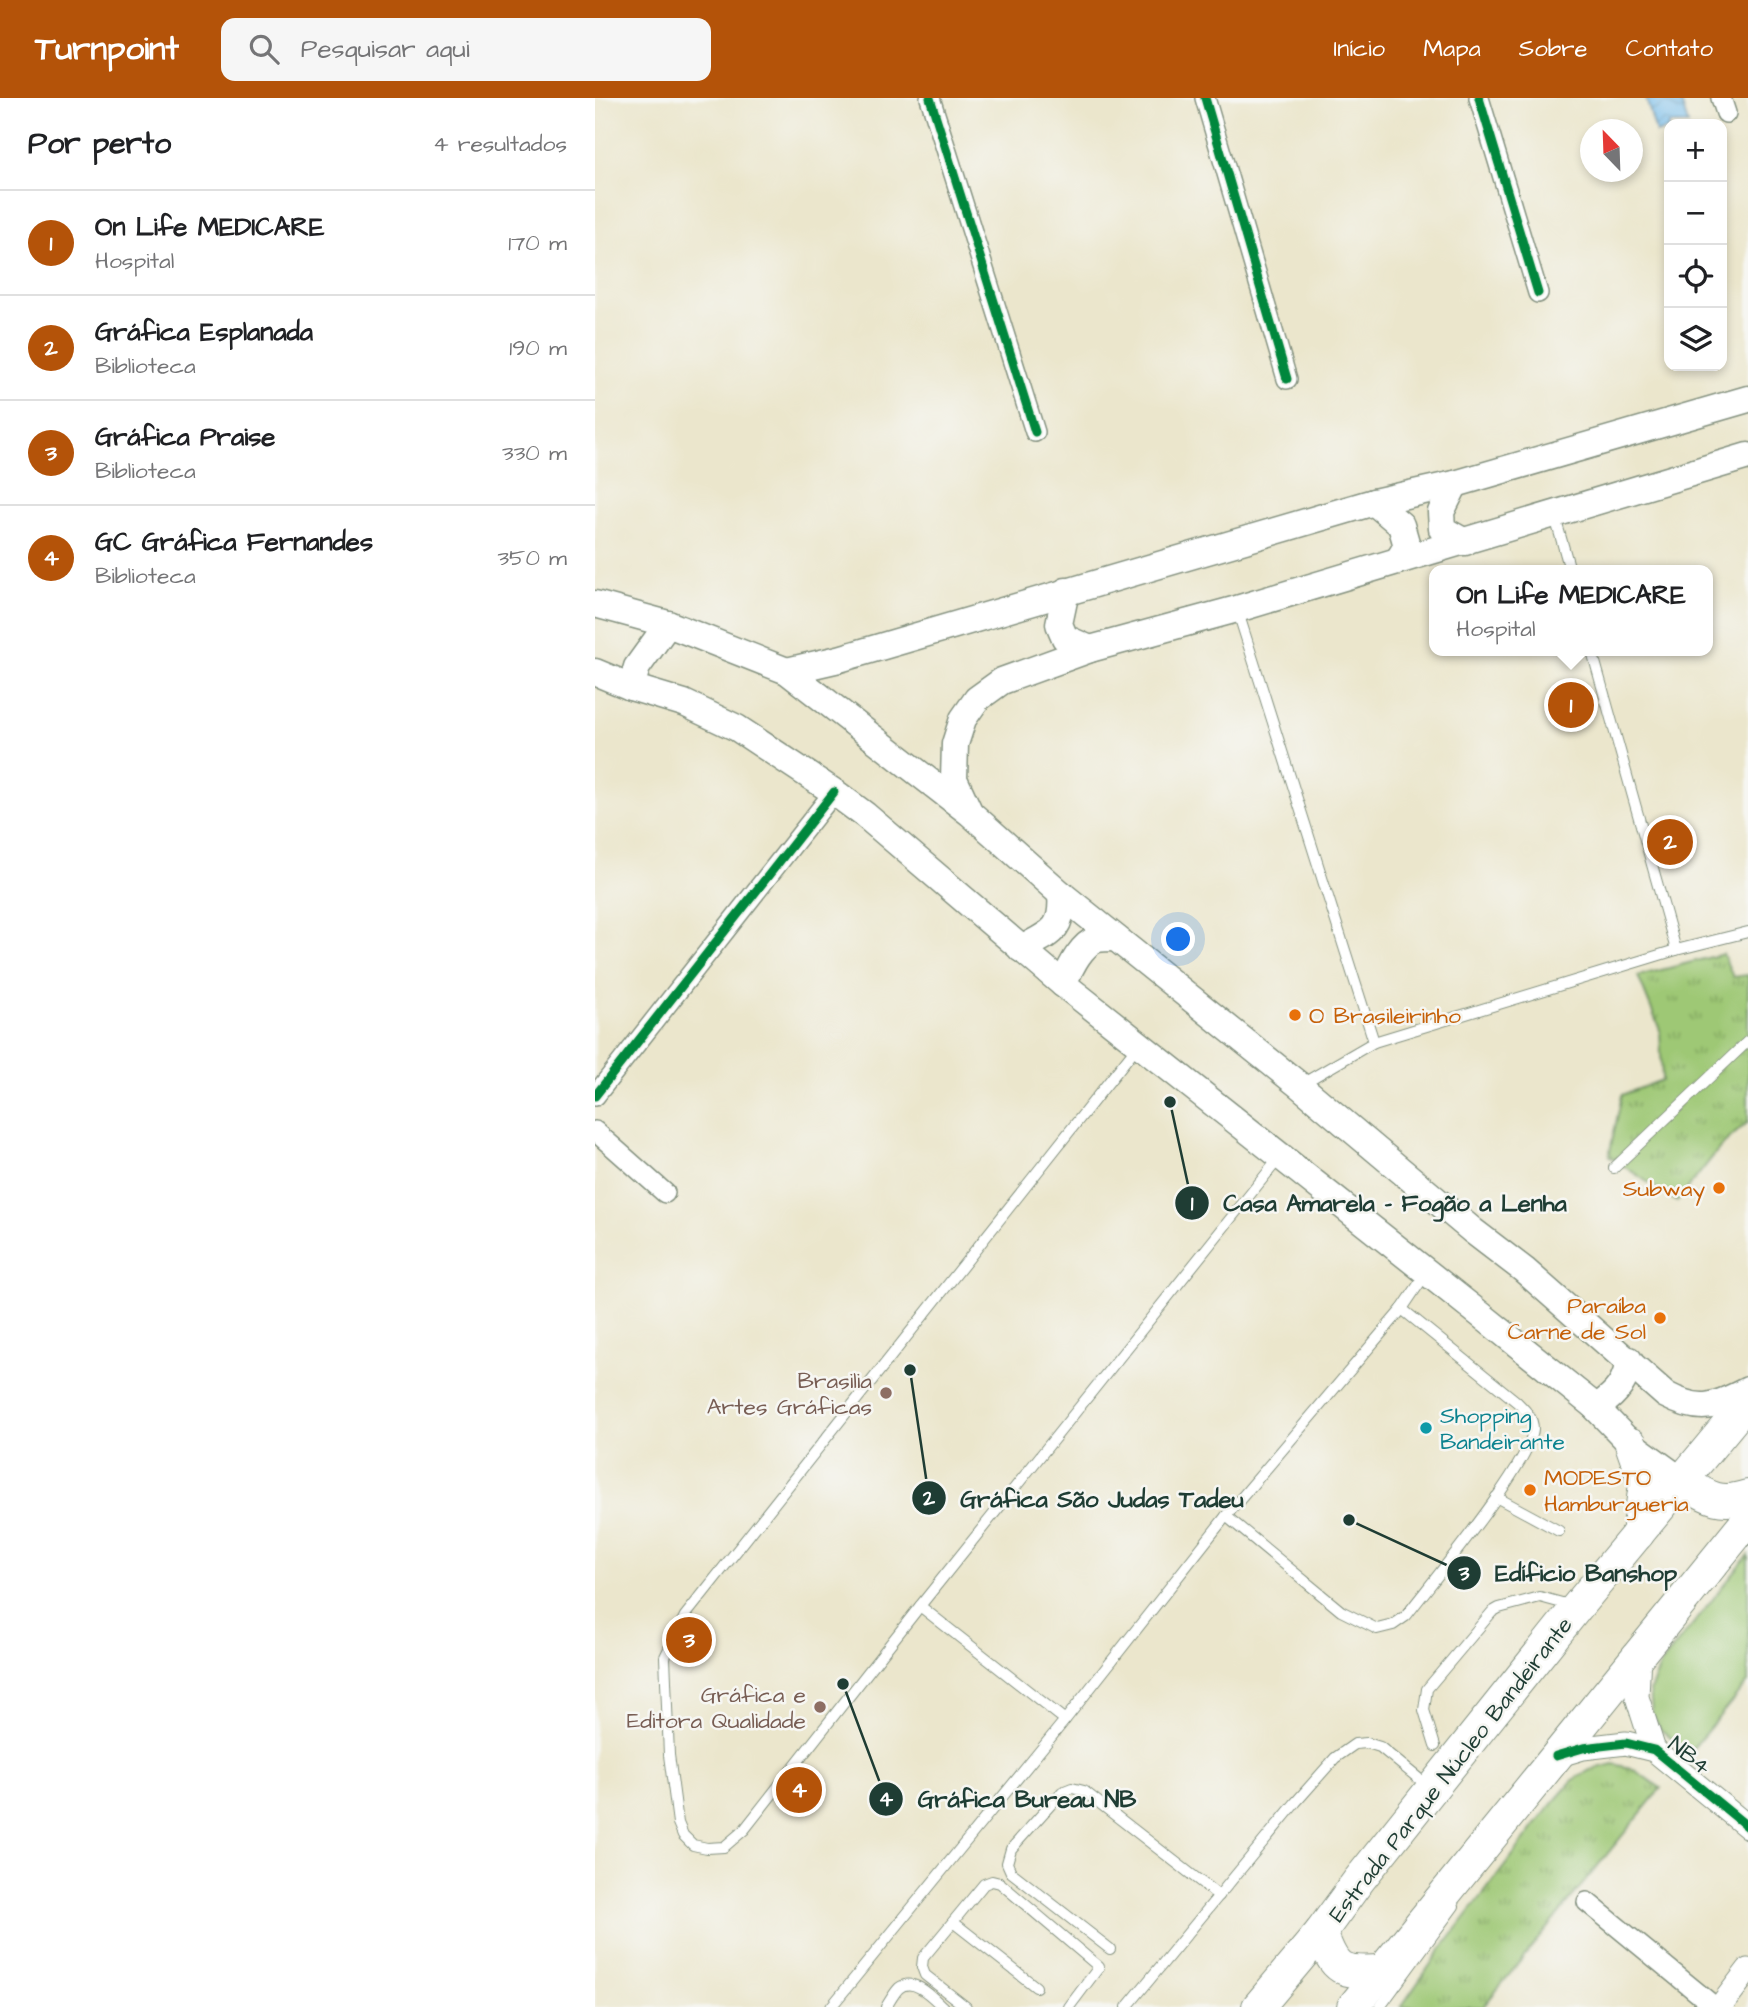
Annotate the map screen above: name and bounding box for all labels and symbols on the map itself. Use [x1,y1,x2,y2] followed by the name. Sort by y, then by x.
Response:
[1580,119,1643,182] north arrow
[1548,679,1594,731] pin: 1
[1647,816,1693,868] pin: 2
[1161,922,1195,956] your location
[1309,1000,1461,1032] place label: O Brasileirinho
[1287,1007,1303,1023] marker: O Brasileirinho
[1623,1173,1705,1206] place label: Subway
[1174,1180,1581,1225] callout: Casa Amarela - Fogão a Lenha
[1711,1180,1727,1196] marker: Subway
[1223,1187,1568,1222] text: Casa Amarela - Fogão a Lenha
[1191,1189,1194,1218] text: 1
[1507,1290,1646,1348] place label: Paraíba Carne de Sol
[1652,1310,1668,1326] marker: Paraíba Carne de Sol
[707,1365,872,1423] place label: Brasilia Artes Gráficas
[878,1385,894,1401] marker: Brasilia Artes Gráficas
[1440,1400,1565,1458] place label: Shopping Bandeirante
[1418,1420,1434,1436] marker: Shopping Bandeirante
[1544,1462,1689,1521] place label: MODESTO Hamburgueria
[911,1476,1258,1521] callout: Gráfica São Judas Tadeu
[1522,1482,1538,1498] marker: MODESTO Hamburgueria
[960,1483,1244,1517] text: Gráfica São Judas Tadeu
[922,1484,936,1513] text: 2
[1446,1550,1691,1595] callout: Edíficio Banshop
[1495,1557,1678,1591] text: Edíficio Banshop
[1458,1559,1470,1588] text: 3
[1321,1610,1580,1929] street label: Estrada Parque Núcleo Bandeirante
[666,1614,712,1666] pin: 3
[627,1679,806,1737] place label: Gráfica e Editora Qualidade
[812,1699,828,1715] marker: Gráfica e Editora Qualidade
[1661,1729,1718,1783] street label: NB4
[776,1764,822,1816] pin: 4
[869,1776,1150,1821] callout: Gráfica Bureau NB
[918,1783,1137,1817] text: Gráfica Bureau NB
[879,1785,894,1814] text: 4

